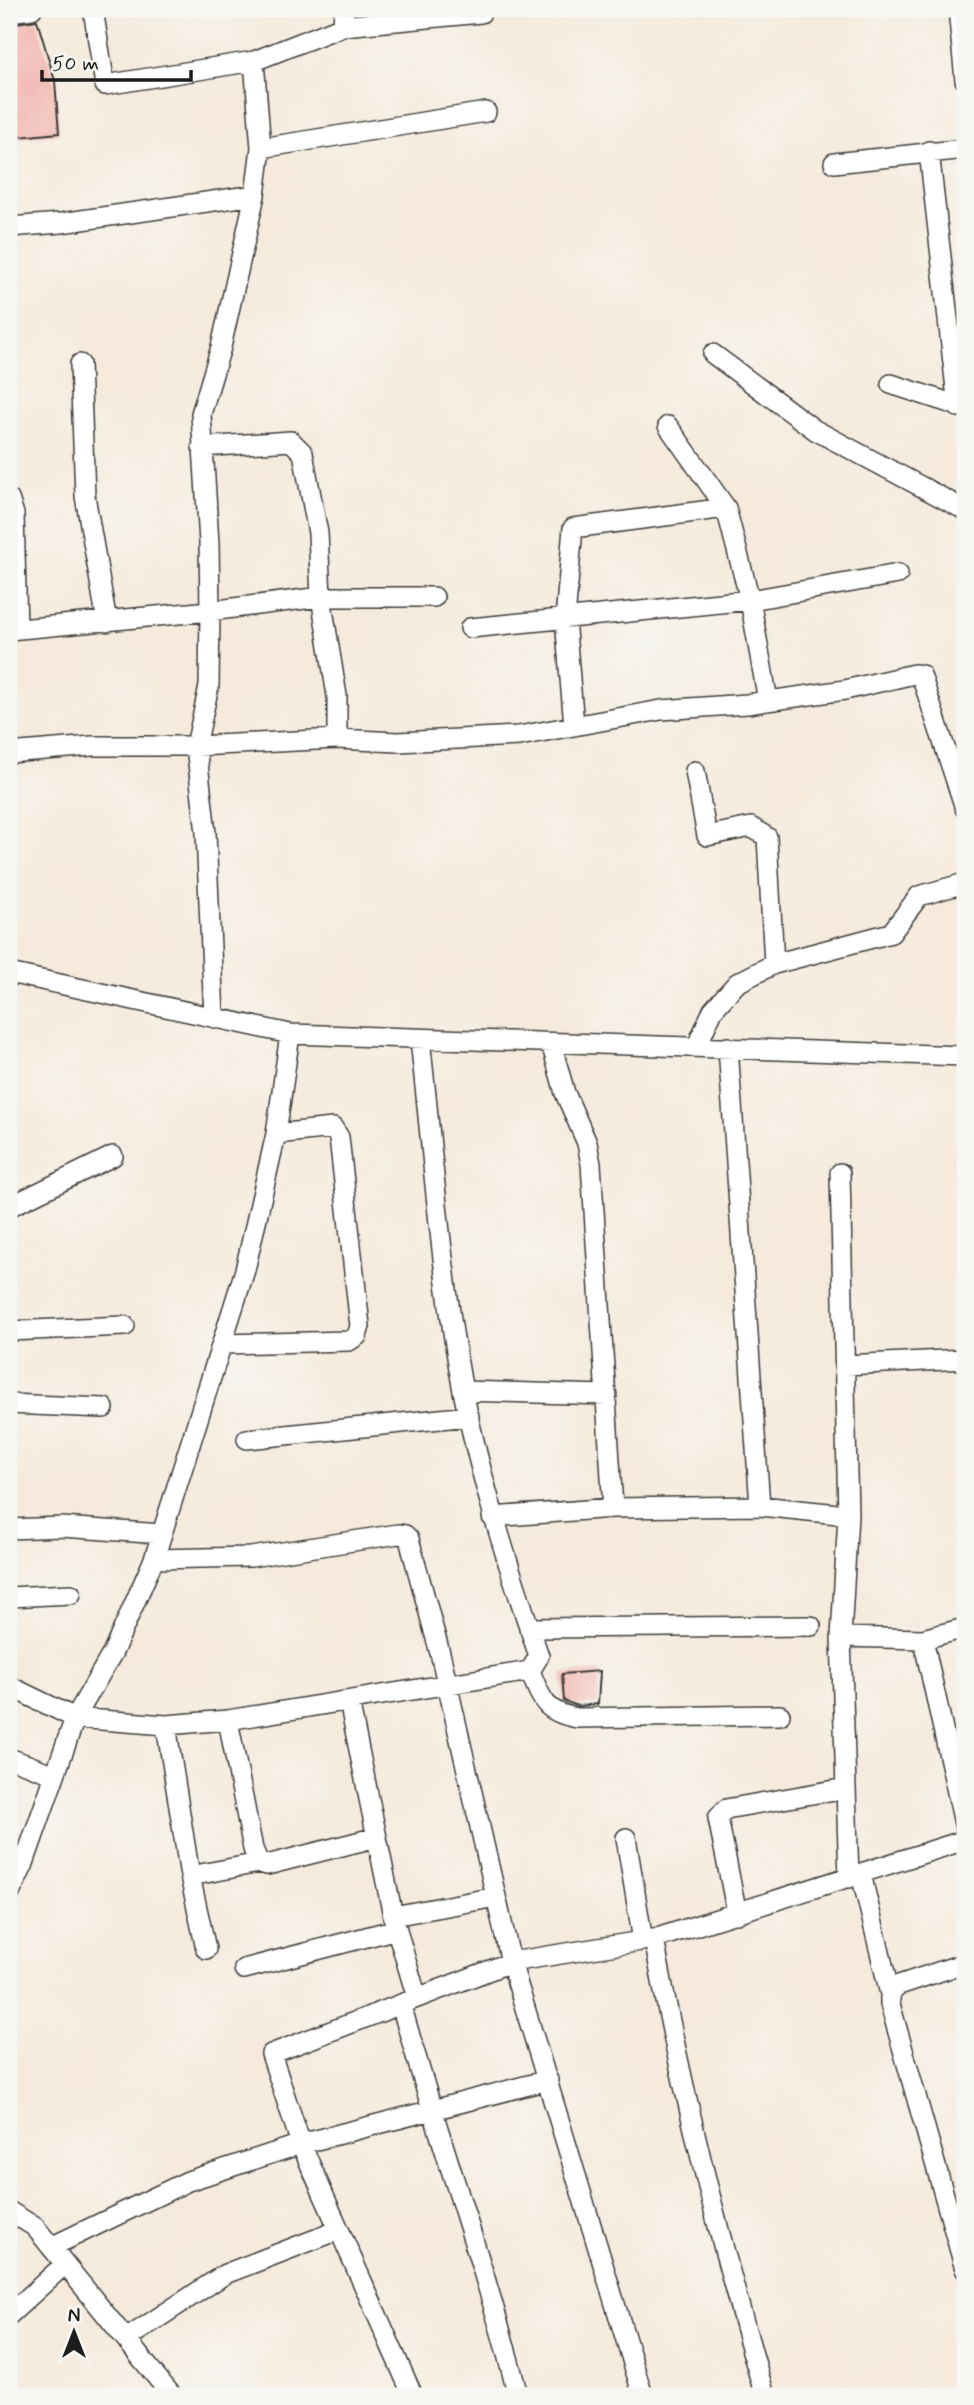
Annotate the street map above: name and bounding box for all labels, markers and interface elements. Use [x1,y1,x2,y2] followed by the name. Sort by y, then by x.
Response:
[42,38,191,82] scale bar
[52,50,99,78] text: 50 m
[38,2296,108,2366] north arrow
[68,2304,80,2329] text: N

